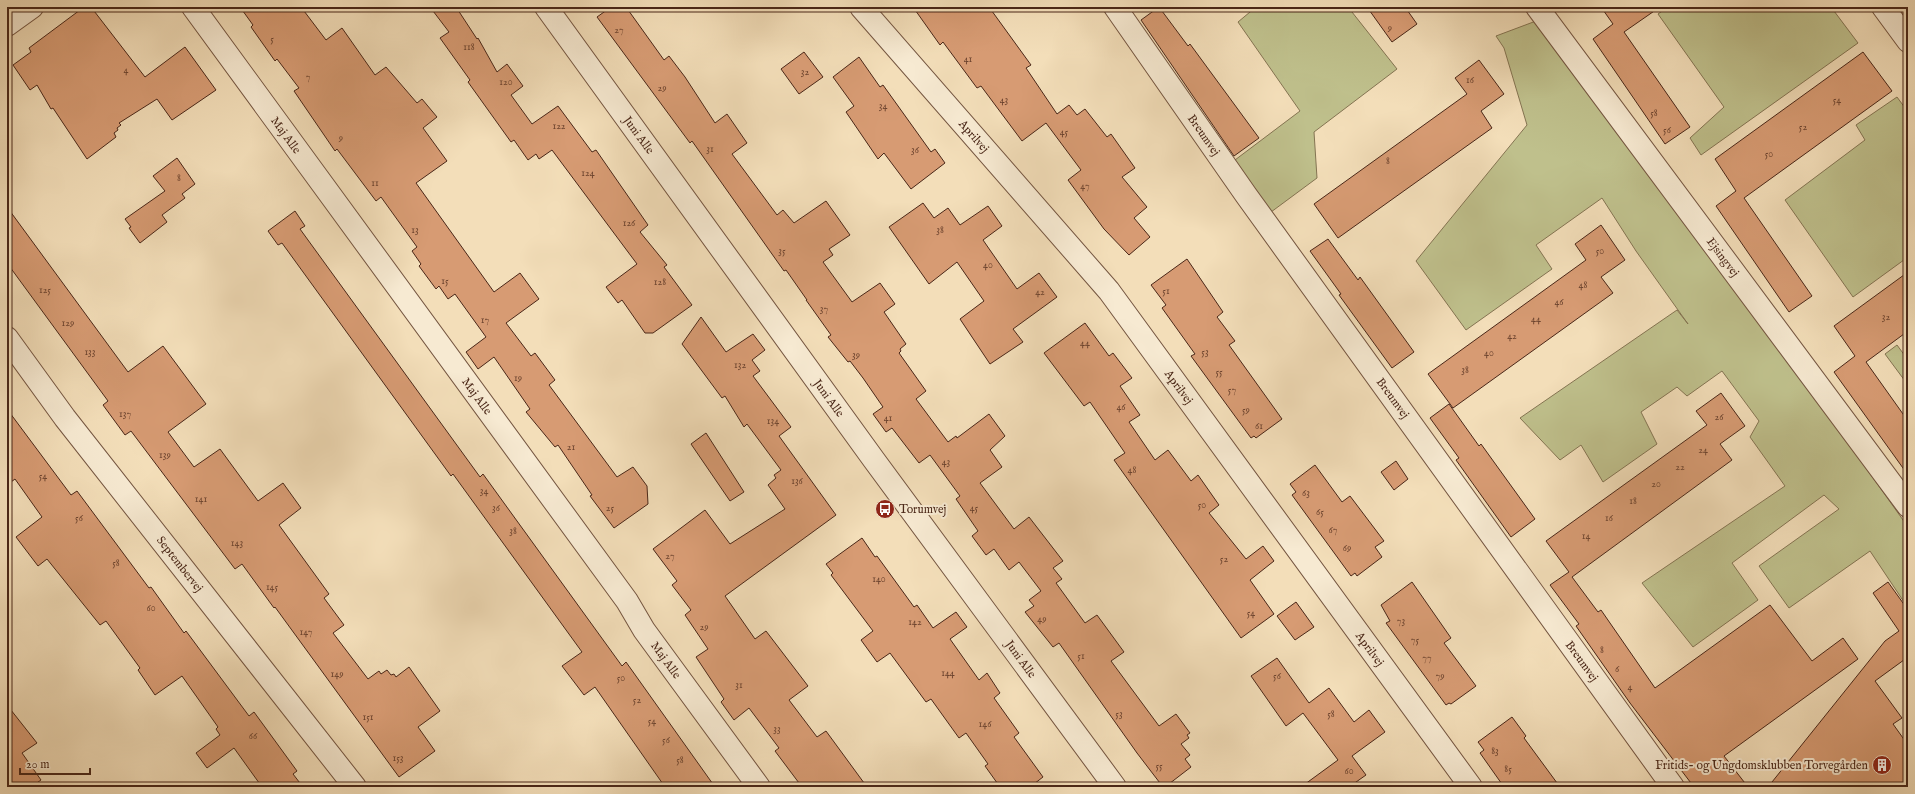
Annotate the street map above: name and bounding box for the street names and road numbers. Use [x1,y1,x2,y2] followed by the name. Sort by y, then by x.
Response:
[618,112,658,158] street label: Juni Alle
[1184,112,1223,159] street label: Breumvej
[267,114,304,157] street label: Maj Alle
[954,116,992,157] street label: Aprilvej
[1703,235,1742,280] street label: Ejsingvej
[1160,366,1196,408] street label: Aprilvej
[458,375,495,418] street label: Maj Alle
[808,375,848,421] street label: Juni Alle
[1373,375,1413,422] street label: Breumvej
[152,533,206,596] street label: Septembervej
[1351,628,1387,670] street label: Aprilvej
[1000,636,1040,682] street label: Juni Alle
[1562,638,1602,685] street label: Breumvej
[647,639,684,682] street label: Maj Alle

